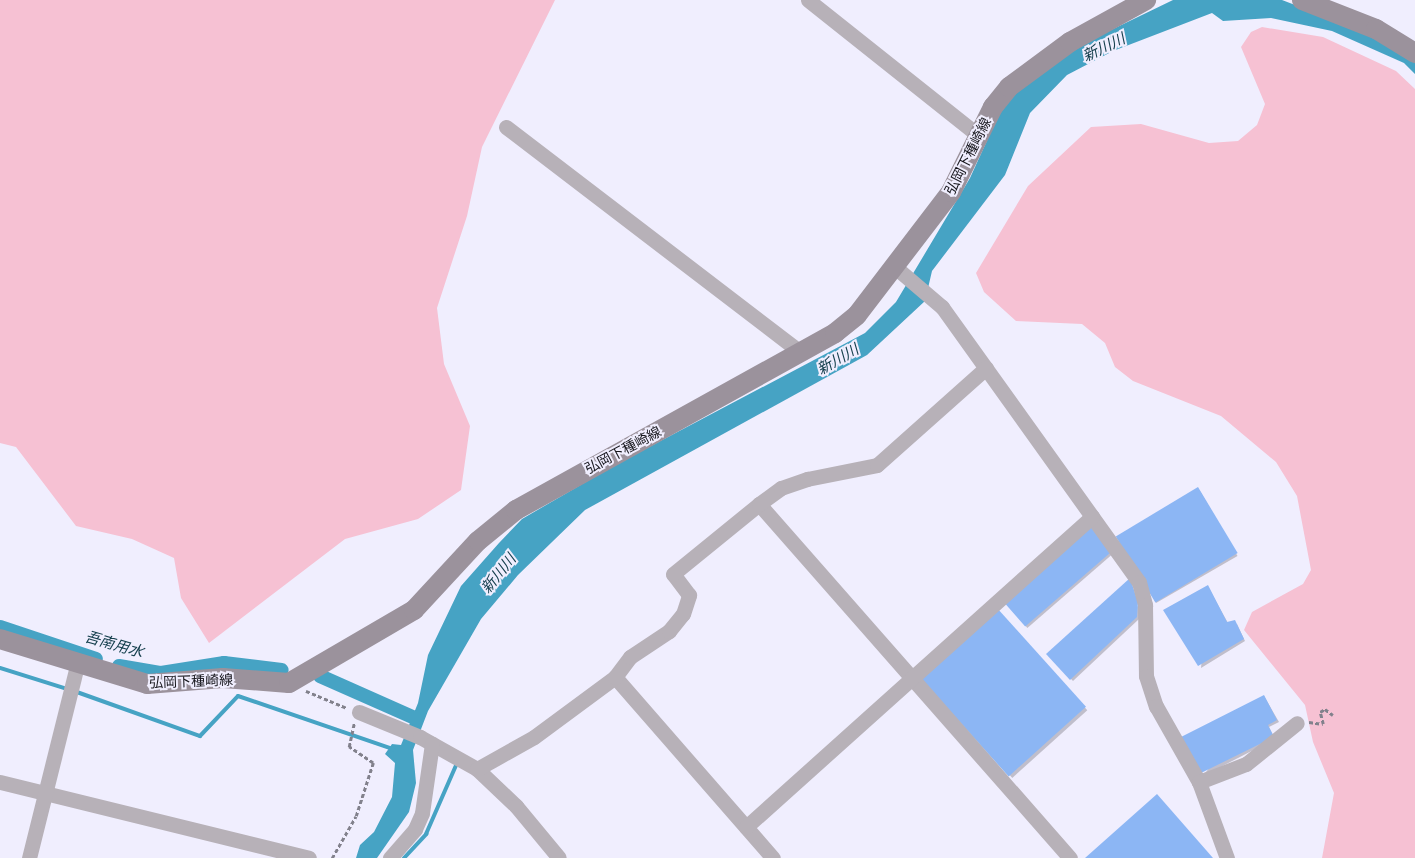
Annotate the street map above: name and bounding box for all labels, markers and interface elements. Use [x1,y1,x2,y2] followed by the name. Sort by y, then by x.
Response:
[1080,30,1128,66] water label: 新川川
[941,115,995,197] street label: 弘岡下種崎線
[814,341,862,379] water label: 新川川
[582,423,664,477] street label: 弘岡下種崎線
[478,551,520,597] water label: 新川川
[83,628,145,662] water label: 吾南用水
[149,671,233,691] street label: 弘岡下種崎線

